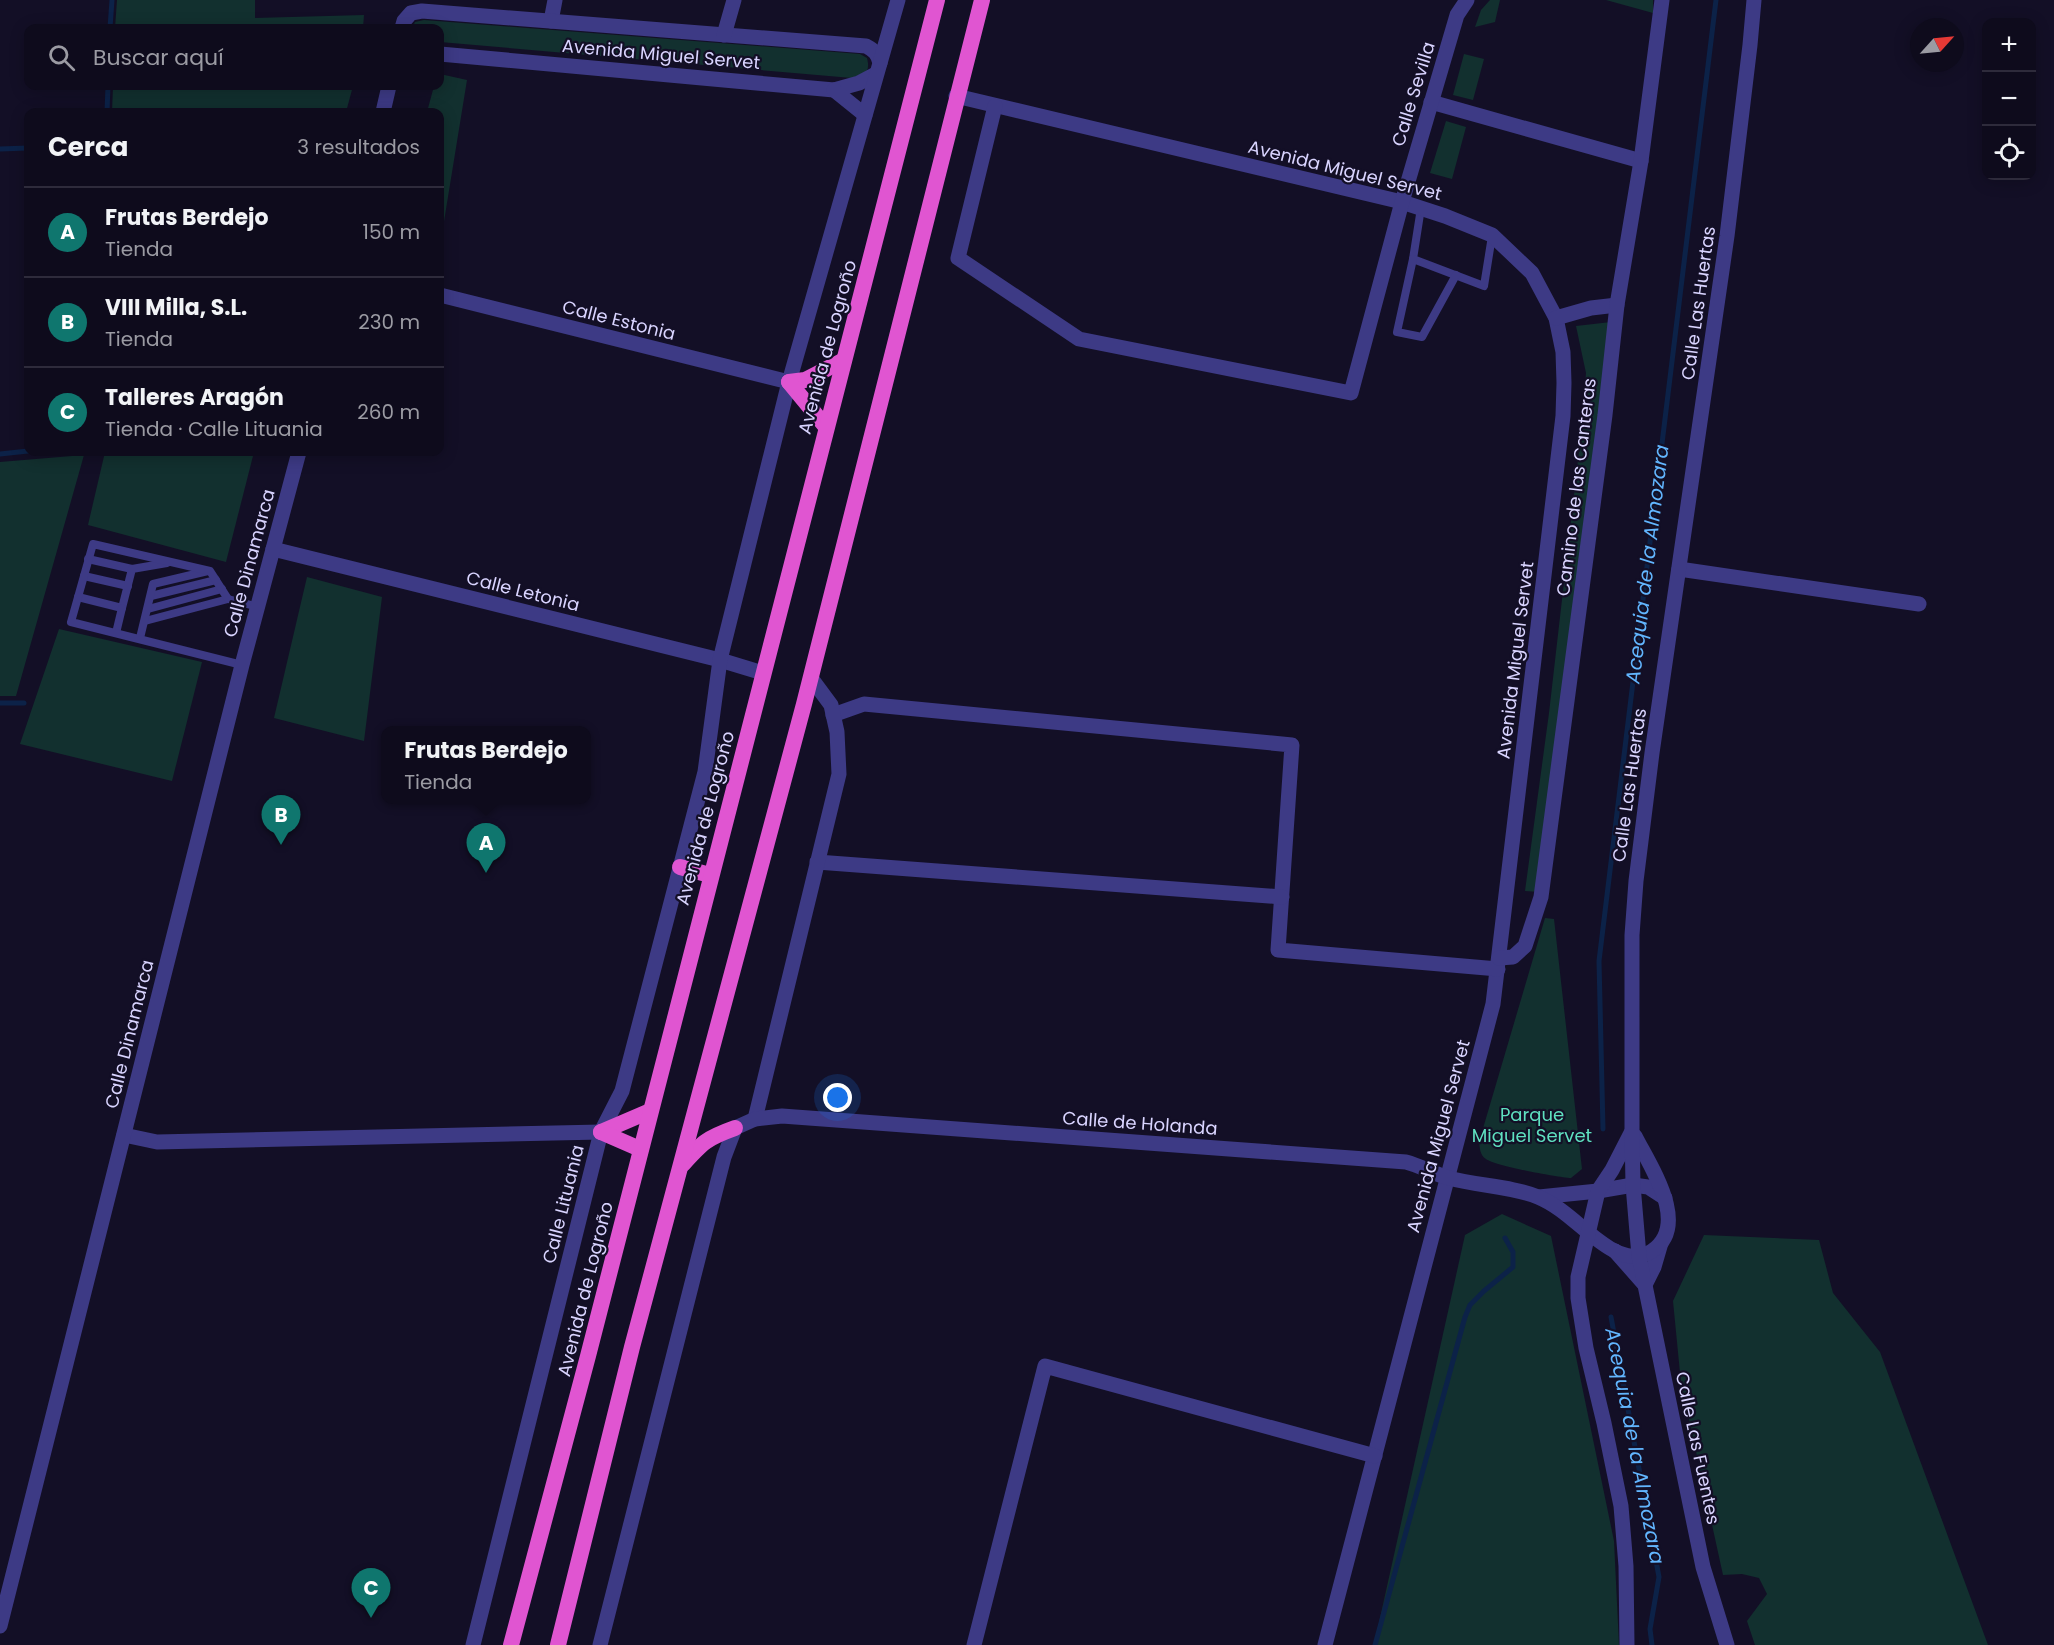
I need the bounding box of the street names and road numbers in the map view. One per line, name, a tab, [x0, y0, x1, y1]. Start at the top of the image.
street label: Avenida Miguel Servet	[561, 33, 761, 75]
street label: Calle Sevilla	[1385, 39, 1441, 149]
street label: Avenida Miguel Servet	[1246, 134, 1444, 206]
street label: Calle Las Huertas	[1675, 225, 1721, 381]
street label: Avenida de Logroño	[792, 257, 862, 437]
street label: Calle Estonia	[560, 294, 678, 346]
street label: Camino de las Canteras	[1550, 377, 1602, 597]
street label: Calle Dinamarca	[217, 486, 281, 640]
street label: Avenida Miguel Servet	[1490, 560, 1540, 760]
street label: Calle Letonia	[464, 565, 582, 617]
street label: Calle Las Huertas	[1606, 707, 1652, 863]
street label: Avenida de Logroño	[670, 728, 740, 908]
street label: Calle Dinamarca	[98, 957, 160, 1111]
street label: Avenida Miguel Servet	[1400, 1037, 1476, 1235]
street label: Calle de Holanda	[1062, 1105, 1218, 1141]
street label: Calle Lituania	[536, 1142, 590, 1266]
street label: Avenida de Logroño	[551, 1199, 619, 1379]
street label: Calle Las Fuentes	[1670, 1369, 1726, 1527]

